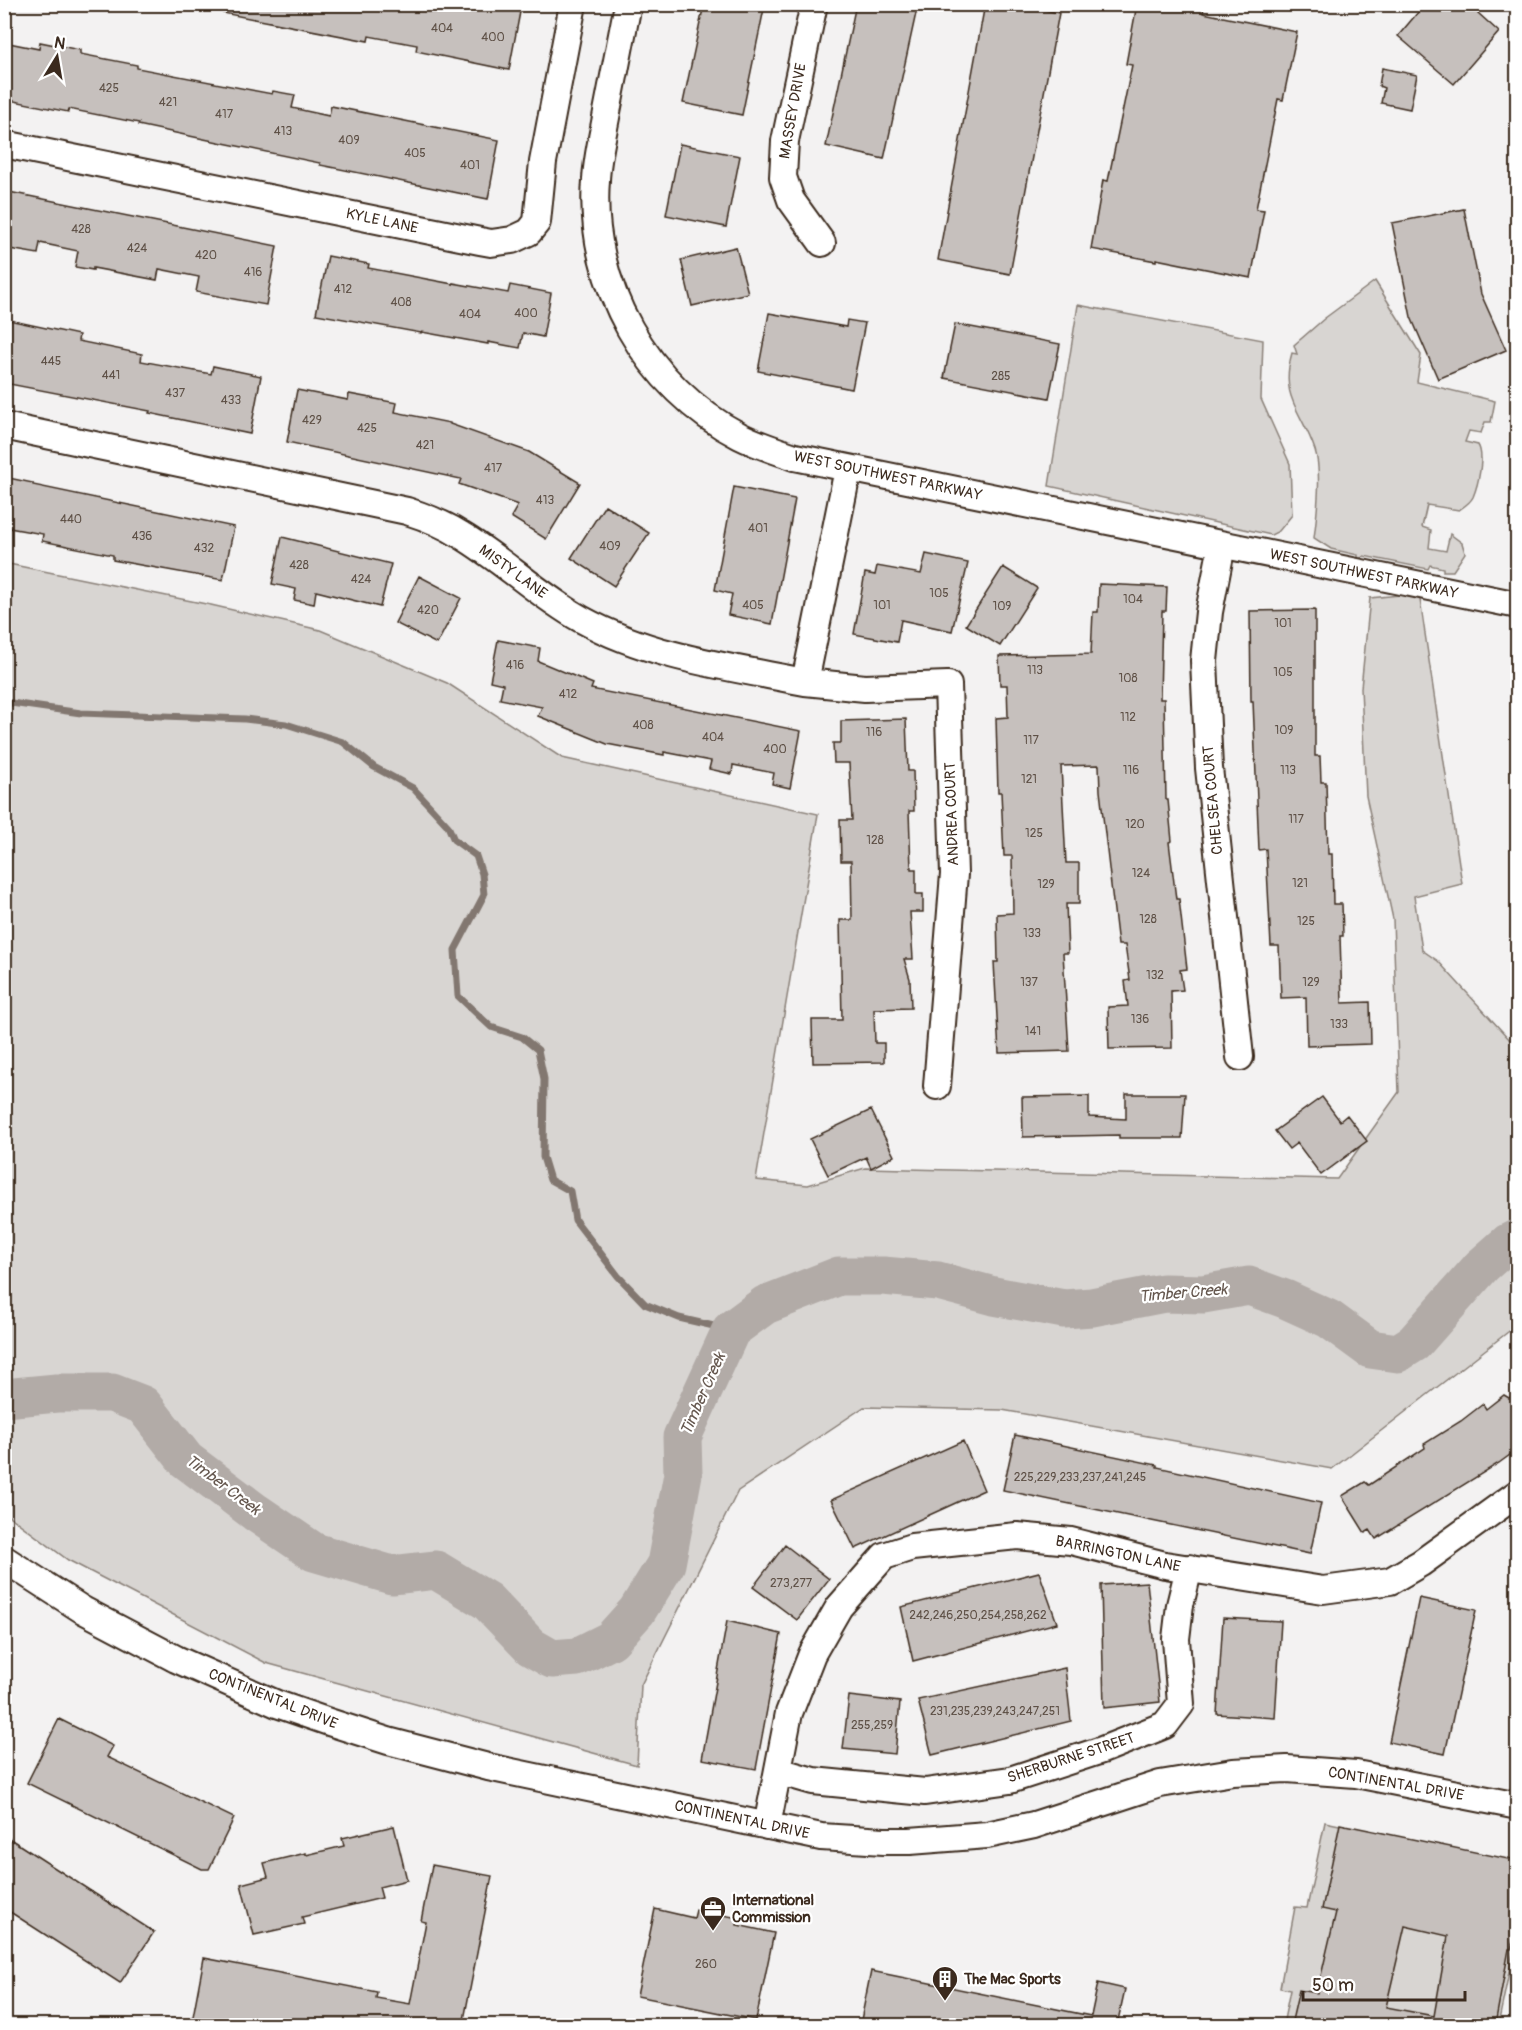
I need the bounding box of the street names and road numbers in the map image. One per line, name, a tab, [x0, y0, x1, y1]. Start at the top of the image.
street label: MASSEY DRIVE	[775, 61, 811, 160]
street label: KYLE LANE	[344, 204, 420, 238]
street label: WEST SOUTHWEST PARKWAY	[792, 447, 984, 505]
street label: MISTY LANE	[475, 541, 551, 603]
street label: WEST SOUTHWEST PARKWAY	[1268, 545, 1460, 603]
street label: CHELSEA COURT	[1199, 745, 1227, 855]
street label: ANDREA COURT	[941, 762, 963, 866]
street label: BARRINGTON LANE	[1054, 1531, 1182, 1577]
street label: CONTINENTAL DRIVE	[206, 1664, 341, 1734]
street label: SHERBURNE STREET	[1005, 1728, 1137, 1788]
street label: CONTINENTAL DRIVE	[1327, 1763, 1466, 1805]
street label: CONTINENTAL DRIVE	[673, 1796, 812, 1844]

